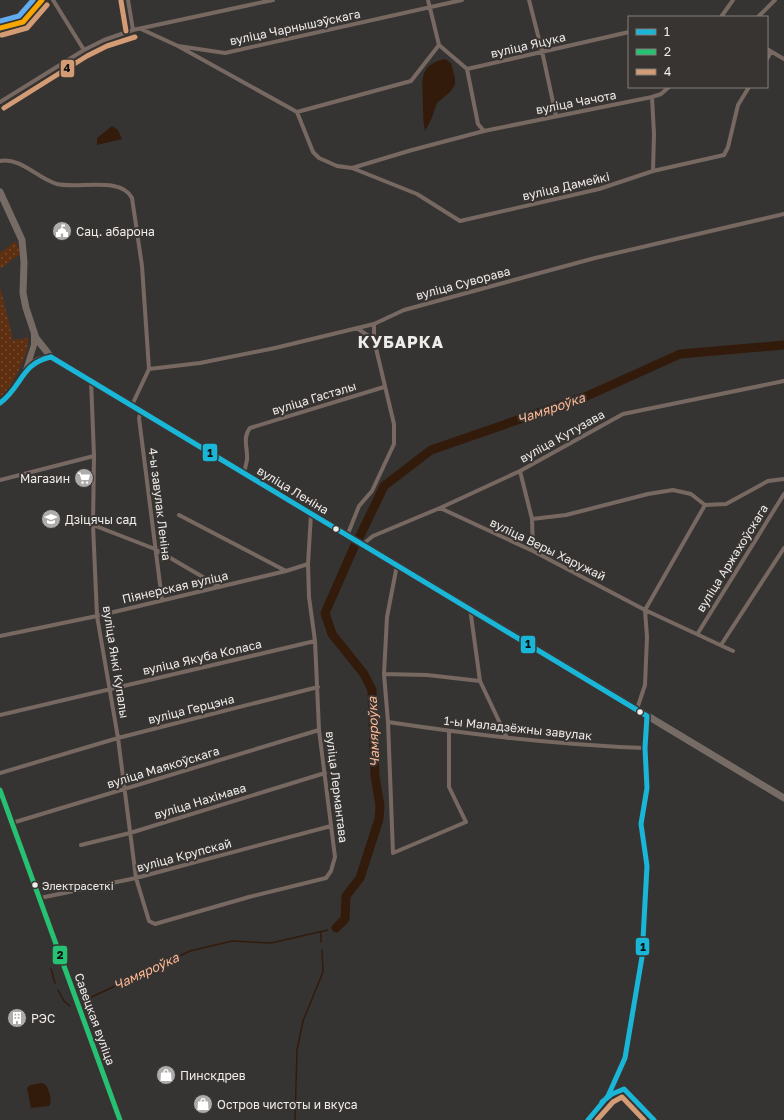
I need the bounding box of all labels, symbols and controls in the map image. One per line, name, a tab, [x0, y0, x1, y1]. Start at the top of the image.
street label: вуліца Чарнышэўскага	[228, 6, 362, 48]
legend	[628, 16, 768, 88]
text: 1	[664, 24, 670, 39]
street label: вуліца Яцука	[489, 29, 567, 61]
text: 2	[664, 44, 671, 59]
line badge: 4	[60, 59, 75, 78]
text: 4	[64, 61, 71, 74]
text: 4	[664, 64, 671, 79]
street label: вуліца Чачота	[535, 87, 617, 117]
street label: вуліца Дамейкі	[521, 169, 611, 203]
public building icon: Сац. абарона	[51, 220, 73, 242]
place label: Сац. абарона	[76, 224, 155, 239]
street label: вуліца Суворава	[414, 263, 512, 303]
district label: КУБАРКА	[358, 332, 444, 352]
street label: вуліца Гастэлы	[270, 378, 358, 418]
water label: Чамяроўка	[515, 389, 587, 427]
street label: вуліца Кутузава	[517, 406, 607, 466]
line badge: 1	[202, 443, 218, 462]
text: 1	[207, 446, 213, 459]
street label: 4-ы завулак Леніна	[146, 447, 174, 561]
street label: вуліца Леніна	[255, 463, 331, 517]
supermarket icon: Магазин	[73, 467, 95, 489]
place label: Магазин	[20, 471, 70, 486]
street label: вуліца Аржахоўскага	[693, 501, 771, 615]
school or university icon: Дзіцячы сад	[40, 508, 62, 530]
place label: Дзіцячы сад	[65, 512, 137, 527]
street label: вуліца Веры Харужай	[488, 514, 608, 584]
unlabelled marker	[331, 524, 341, 534]
street label: Піянерская вуліца	[121, 568, 229, 606]
street label: вуліца Янкі Купалы	[100, 605, 132, 719]
line badge: 1	[520, 635, 536, 654]
street label: вуліца Якуба Коласа	[141, 636, 263, 678]
text: 1	[525, 637, 531, 650]
street label: вуліца Герцэна	[146, 691, 236, 727]
water label: Чамяроўка	[364, 696, 382, 767]
unlabelled marker	[635, 707, 645, 717]
street label: 1-ы Маладзёжны завулак	[443, 713, 593, 743]
street label: вуліца Лермантава	[323, 730, 351, 844]
street label: вуліца Маякоўскага	[105, 743, 221, 791]
street label: вуліца Нахімава	[152, 780, 248, 822]
street label: вуліца Крупскай	[135, 835, 233, 875]
place label: Электрасеткі	[42, 879, 114, 892]
marker: Электрасеткі	[30, 880, 40, 890]
line badge: 1	[635, 937, 650, 956]
text: 1	[640, 940, 646, 953]
line badge: 2	[52, 945, 68, 965]
text: 2	[57, 948, 64, 961]
water label: Чамяроўка	[111, 949, 182, 993]
street label: Савецкая вуліца	[71, 971, 119, 1067]
building icon: РЭС	[6, 1007, 28, 1029]
place label: РЭС	[31, 1011, 55, 1026]
shop icon: Пинскдрев	[155, 1064, 177, 1086]
place label: Пинскдрев	[180, 1068, 246, 1083]
shop icon: Остров чистоты и вкуса	[192, 1093, 214, 1115]
place label: Остров чистоты и вкуса	[217, 1097, 358, 1112]

